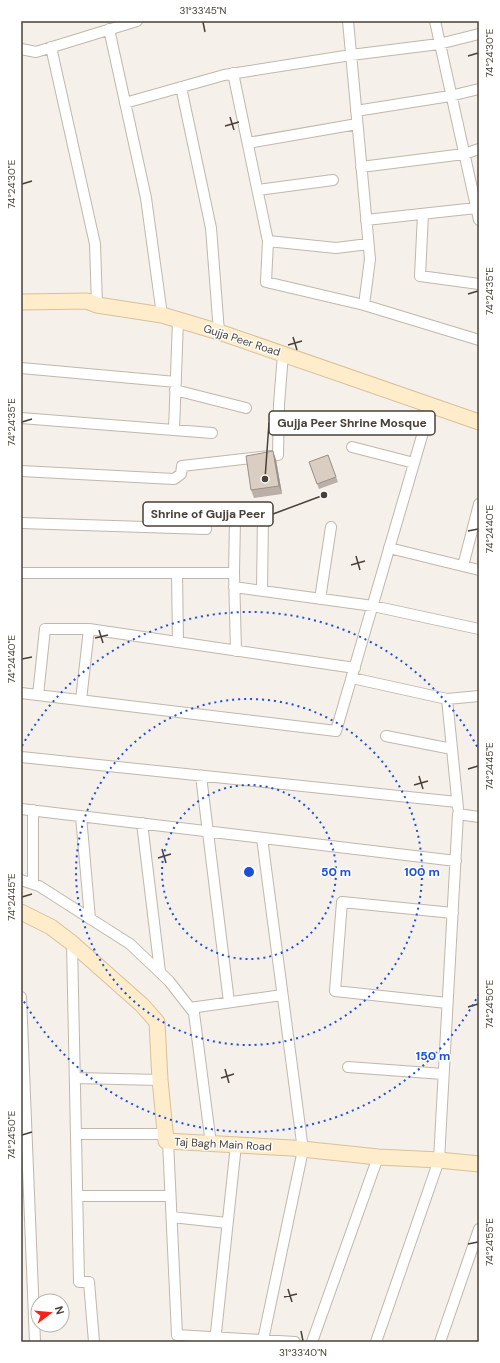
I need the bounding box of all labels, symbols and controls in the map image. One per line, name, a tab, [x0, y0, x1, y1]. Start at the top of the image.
text: 31°33'45"N	[180, 4, 227, 17]
text: 74°24'30"E	[483, 28, 496, 77]
text: 74°24'30"E	[5, 159, 18, 208]
text: 74°24'35"E	[483, 267, 496, 315]
street label: Gujja Peer Road	[202, 321, 282, 359]
text: 74°24'35"E	[5, 398, 18, 446]
callout: Gujja Peer Shrine Mosque	[269, 411, 435, 435]
text: Gujja Peer Shrine Mosque	[277, 415, 427, 431]
callout: Shrine of Gujja Peer	[143, 502, 273, 526]
text: 74°24'40"E	[483, 504, 496, 553]
text: Shrine of Gujja Peer	[151, 506, 265, 522]
text: 74°24'40"E	[5, 634, 18, 683]
text: 74°24'45"E	[483, 742, 496, 790]
text: 50 m	[321, 864, 351, 880]
text: 100 m	[404, 864, 440, 880]
centre of rings	[242, 865, 256, 879]
text: 74°24'45"E	[5, 873, 18, 921]
text: 74°24'50"E	[483, 979, 496, 1028]
text: 150 m	[416, 1048, 450, 1064]
text: 74°24'50"E	[5, 1110, 18, 1159]
street label: Taj Bagh Main Road	[174, 1134, 272, 1154]
text: 74°24'55"E	[483, 1218, 496, 1266]
north arrow	[30, 1293, 70, 1333]
text: N	[52, 1304, 67, 1316]
text: 31°33'40"N	[279, 1346, 327, 1359]

